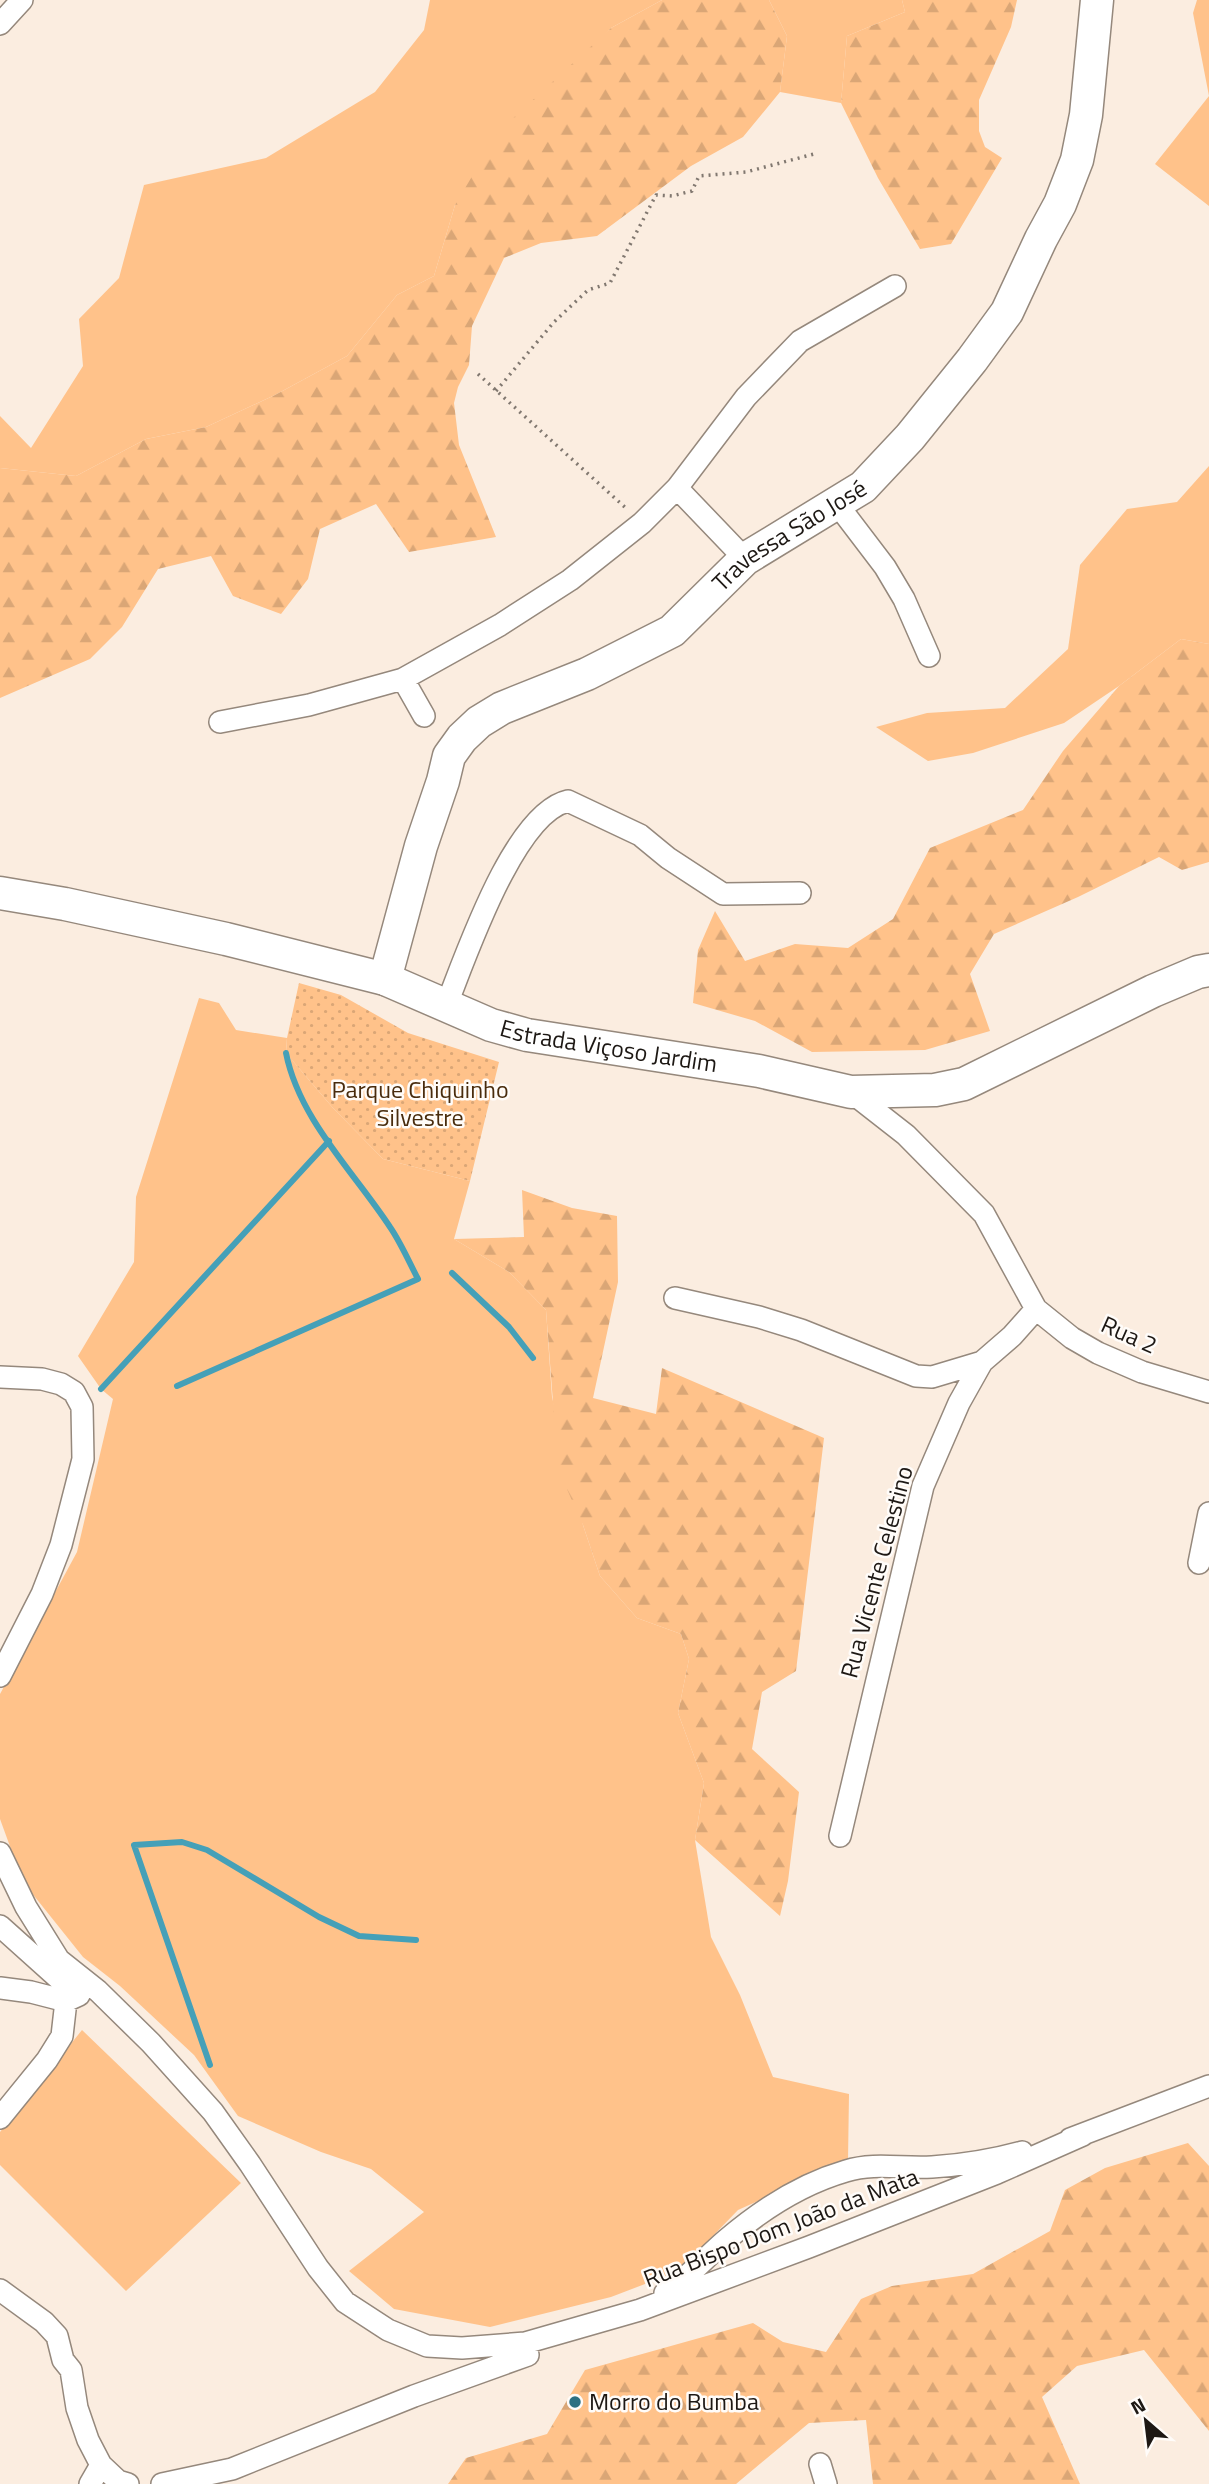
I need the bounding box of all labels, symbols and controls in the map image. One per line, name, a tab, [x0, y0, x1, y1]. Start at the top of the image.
street label: Travessa São José	[703, 470, 873, 599]
street label: Estrada Viçoso Jardim	[496, 1009, 720, 1081]
park label: Parque Chiquinho Silvestre	[331, 1071, 509, 1135]
street label: Rua 2	[1095, 1306, 1163, 1362]
street label: Rua Vicente Celestino	[830, 1462, 922, 1682]
street label: Rua Bispo Dom João da Mata	[638, 2158, 923, 2296]
place label: Morro do Bumba	[589, 2383, 759, 2419]
north arrow	[1111, 2386, 1181, 2456]
text: N	[1125, 2390, 1150, 2421]
marker: Morro do Bumba	[567, 2394, 583, 2410]

